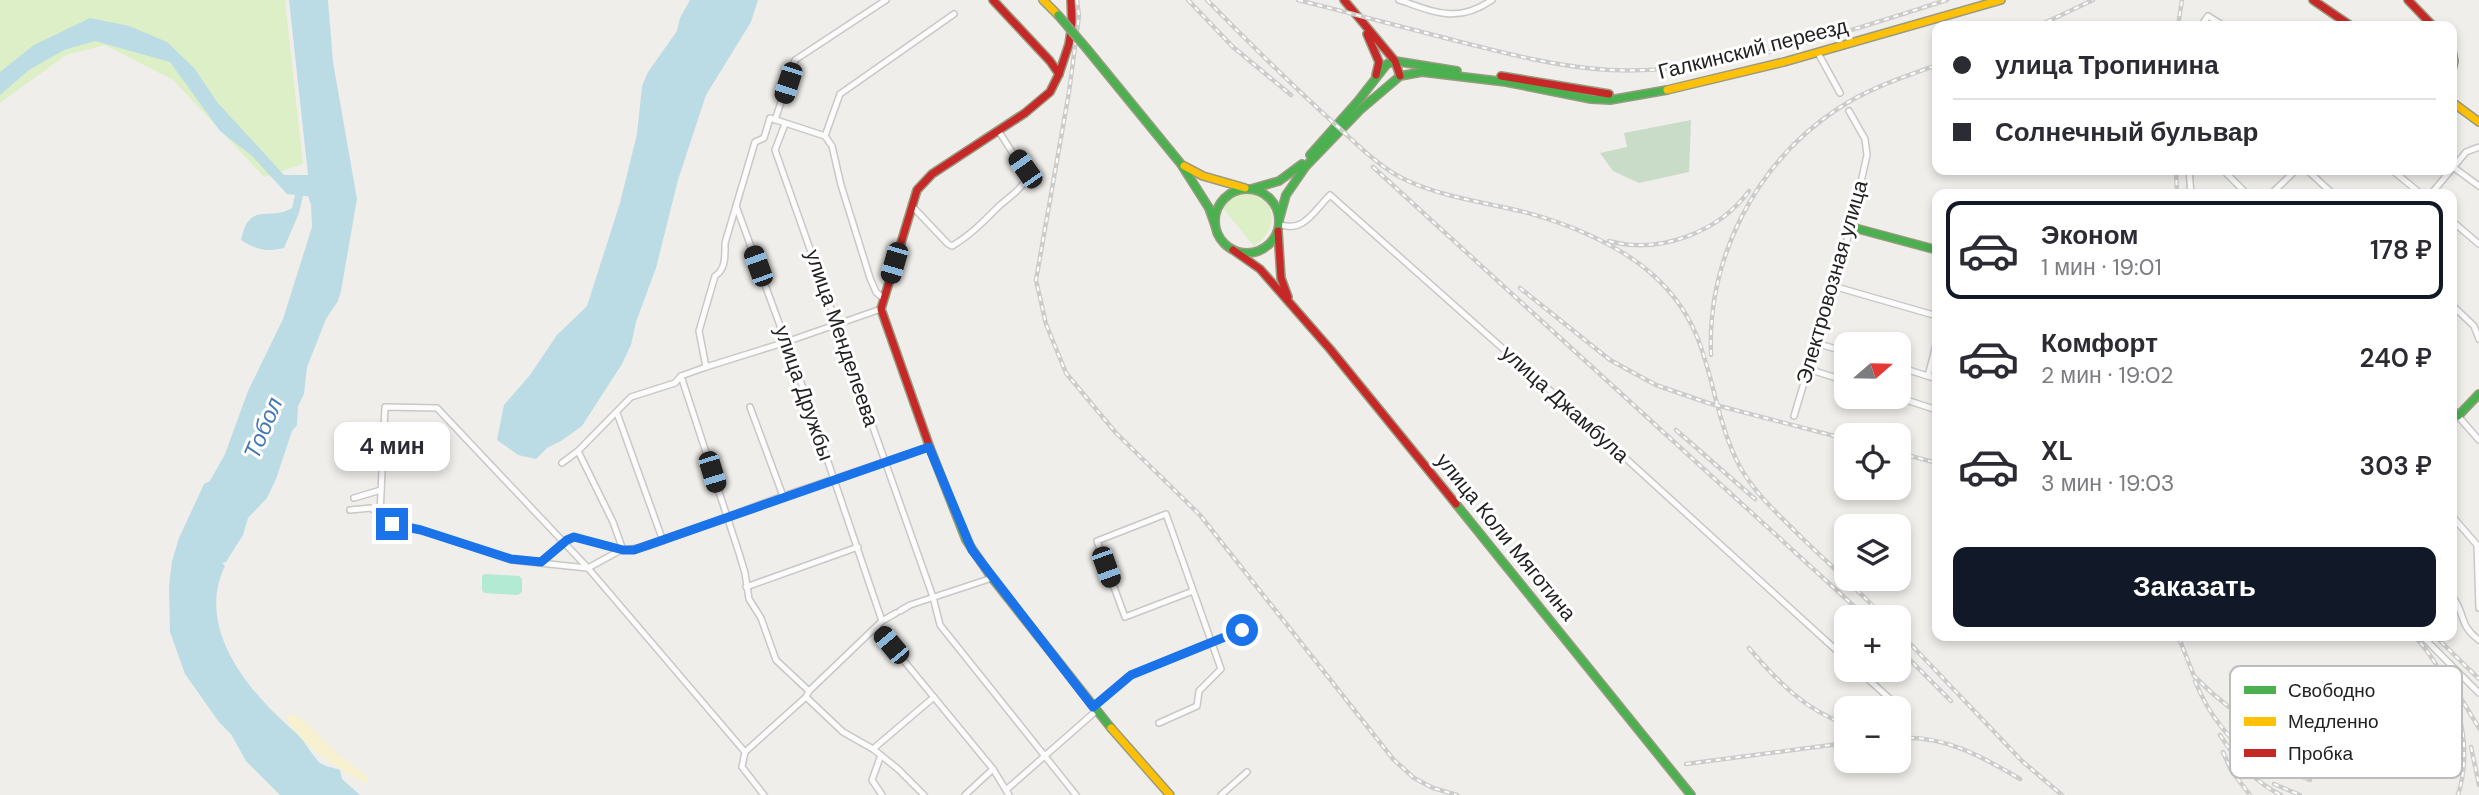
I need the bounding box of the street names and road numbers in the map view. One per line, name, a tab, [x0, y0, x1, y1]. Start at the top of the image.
street label: Галкинский переезд	[1655, 12, 1851, 86]
street label: Электровозная улица	[1790, 177, 1875, 387]
street label: улица Менделеева	[799, 246, 886, 431]
street label: улица Дружбы	[768, 322, 840, 464]
street label: улица Джамбула	[1495, 339, 1635, 469]
street label: улица Коли Мяготина	[1430, 447, 1583, 627]

